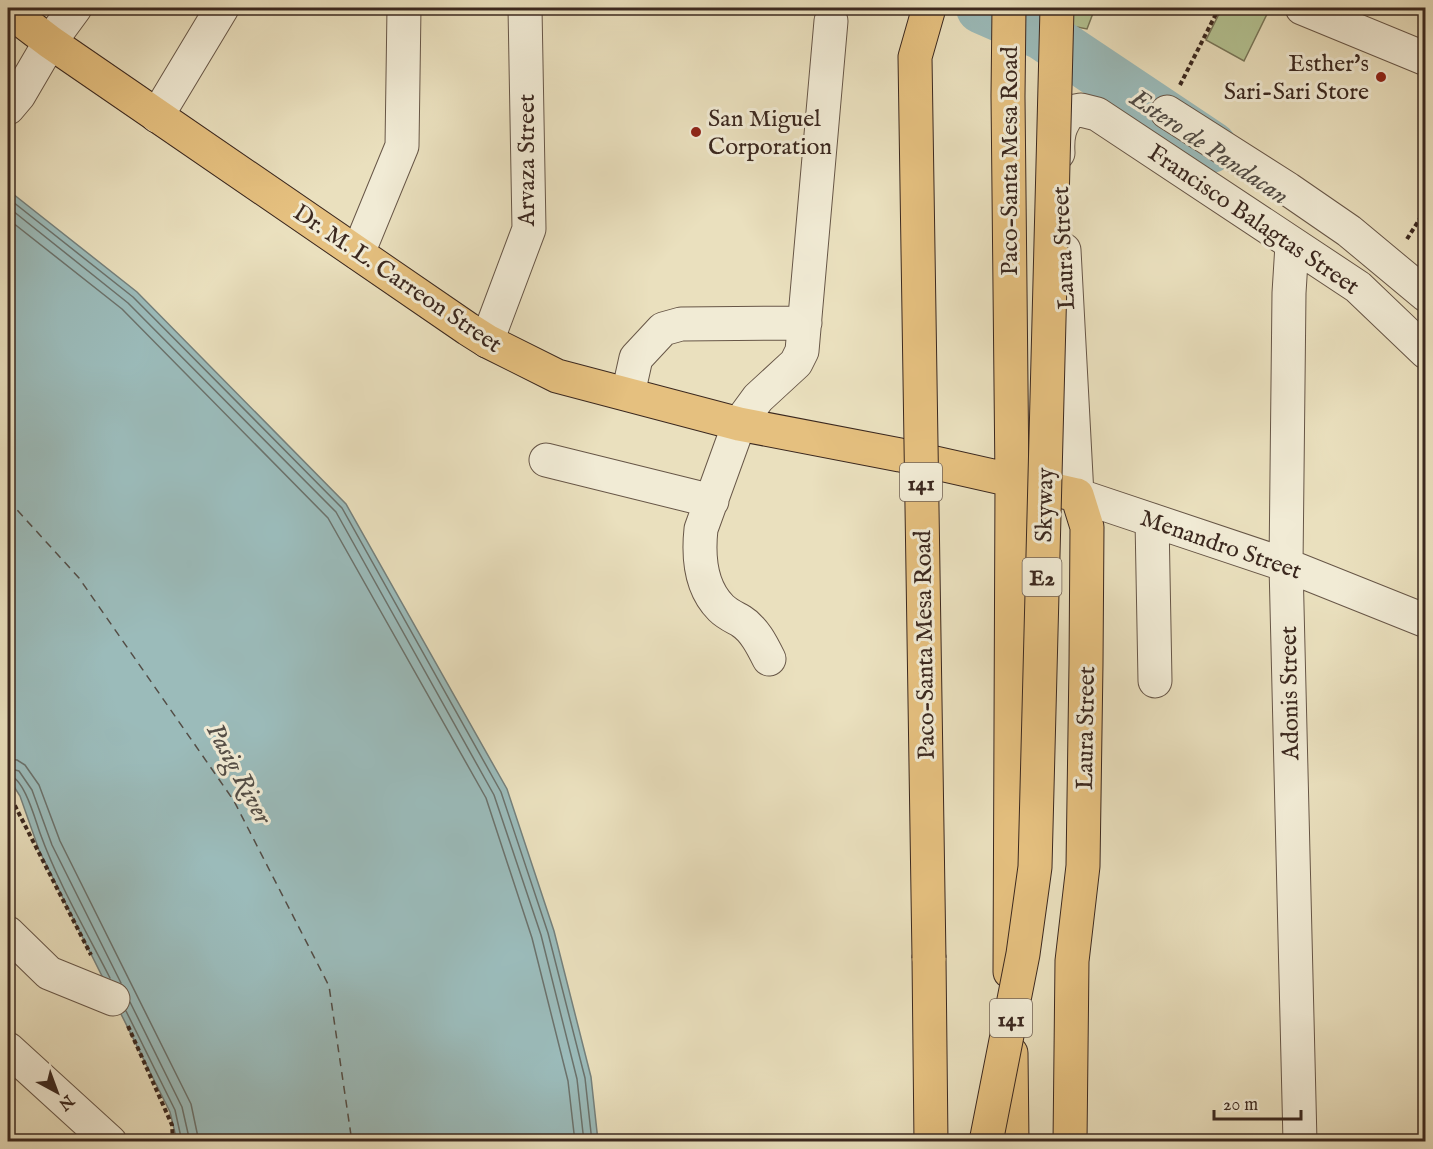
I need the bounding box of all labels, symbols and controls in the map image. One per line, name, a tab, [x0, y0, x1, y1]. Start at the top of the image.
street label: Paco-Santa Mesa Road	[995, 46, 1026, 276]
place label: Esther's Sari-Sari Store	[1224, 49, 1369, 108]
marker: Esther's Sari-Sari Store	[1374, 70, 1388, 84]
water label: Estero de Pandacan	[1122, 81, 1295, 213]
street label: Arvaza Street	[512, 94, 543, 227]
place label: San Miguel Corporation	[708, 104, 832, 163]
marker: San Miguel Corporation	[689, 125, 703, 139]
street label: Francisco Balagtas Street	[1141, 138, 1365, 303]
street label: Laura Street	[1046, 185, 1083, 311]
street label: Dr. M. L. Carreon Street	[287, 198, 508, 361]
road number: 141	[900, 463, 942, 501]
street label: Skyway	[1029, 467, 1062, 543]
street label: Menandro Street	[1136, 503, 1305, 588]
street label: Paco-Santa Mesa Road	[908, 530, 943, 760]
road number: E2	[1022, 558, 1062, 596]
street label: Adonis Street	[1274, 626, 1307, 761]
street label: Laura Street	[1070, 666, 1103, 790]
water label: Pasig River	[197, 717, 280, 832]
road number: 141	[990, 999, 1032, 1037]
north arrow	[27, 1062, 87, 1122]
scale bar	[1214, 1083, 1301, 1121]
text: N	[54, 1089, 78, 1114]
text: 20 m	[1223, 1094, 1258, 1117]

